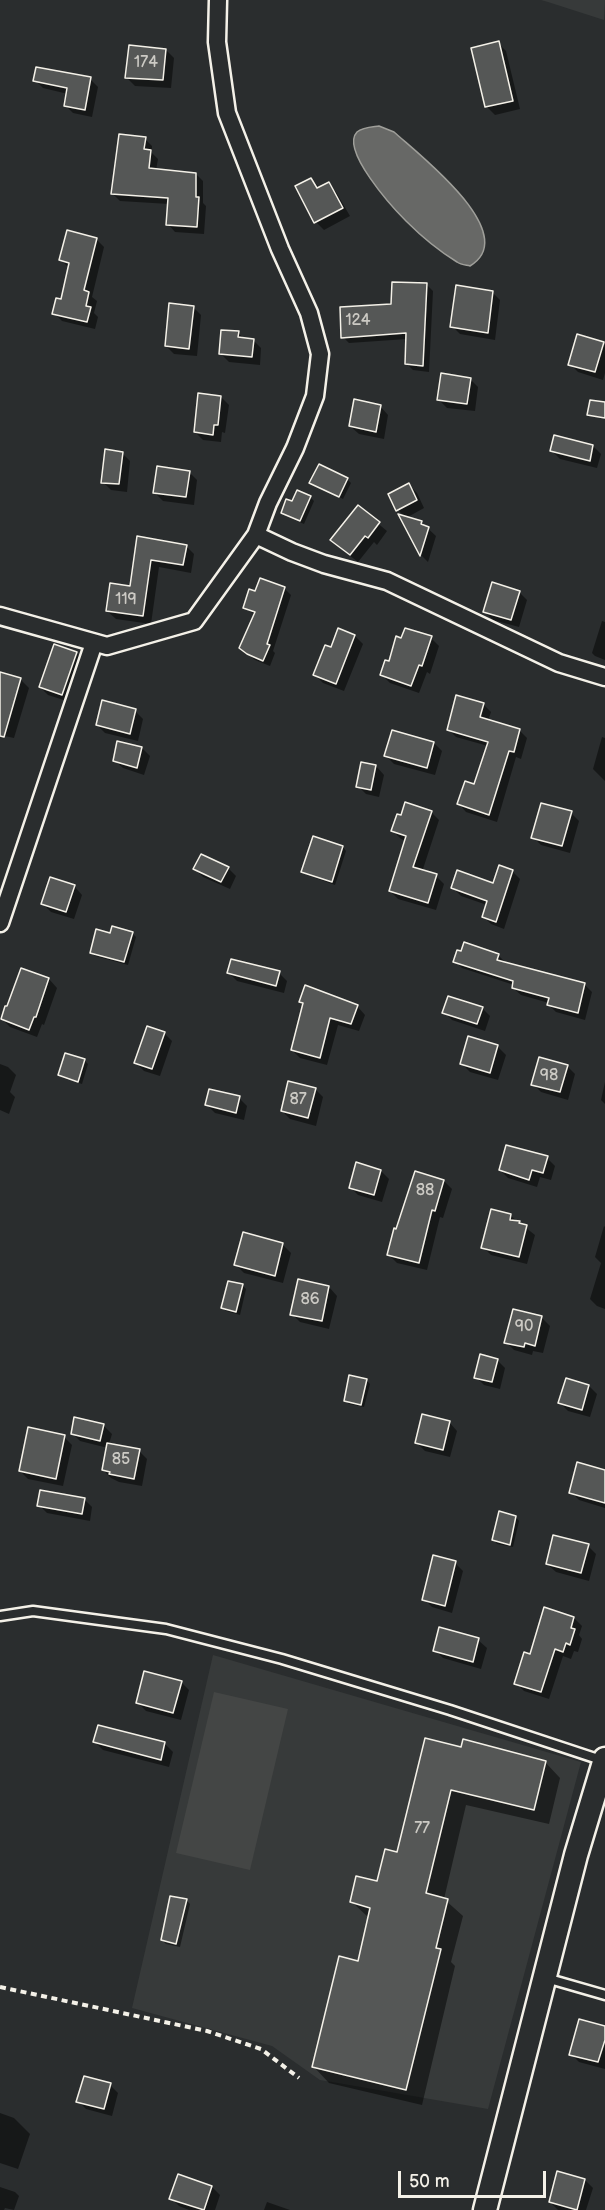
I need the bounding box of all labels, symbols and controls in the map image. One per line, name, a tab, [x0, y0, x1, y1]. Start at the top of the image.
house number: 174	[134, 53, 158, 73]
house number: 124	[345, 311, 371, 331]
house number: 119	[115, 590, 137, 610]
house number: 98	[540, 1066, 558, 1086]
house number: 87	[289, 1090, 307, 1110]
house number: 88	[416, 1181, 434, 1201]
house number: 86	[300, 1290, 320, 1310]
house number: 90	[515, 1317, 533, 1337]
house number: 85	[112, 1450, 130, 1470]
house number: 77	[414, 1819, 430, 1839]
scale bar	[401, 2159, 550, 2197]
text: 50 m	[409, 2171, 450, 2192]

